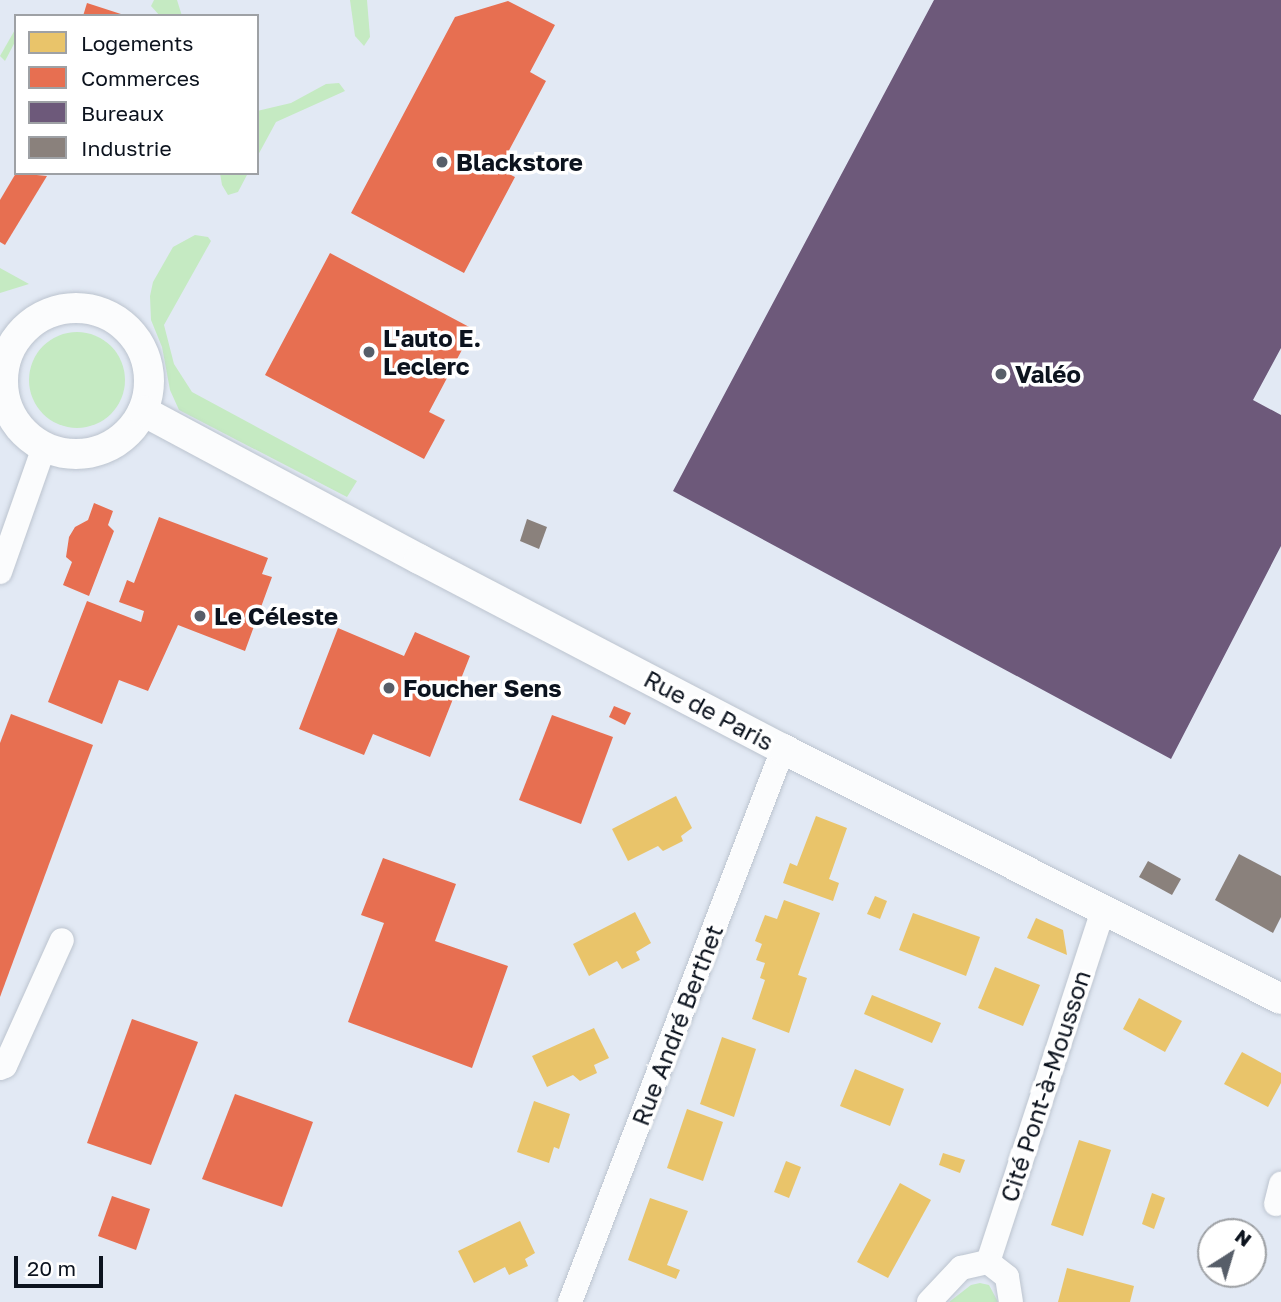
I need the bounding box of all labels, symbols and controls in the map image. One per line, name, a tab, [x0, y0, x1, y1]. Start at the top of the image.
legend	[14, 14, 259, 175]
text: Logements	[81, 30, 193, 56]
text: Commerces	[81, 65, 200, 91]
text: Bureaux	[81, 100, 164, 126]
text: Industrie	[81, 135, 172, 161]
place label: Blackstore	[456, 148, 583, 176]
marker: Blackstore	[434, 154, 450, 170]
place label: L'auto E. Leclerc	[383, 324, 481, 380]
marker: L'auto E. Leclerc	[361, 344, 377, 360]
place label: Valéo	[1015, 360, 1081, 388]
marker: Valéo	[993, 366, 1009, 382]
place label: Le Céleste	[214, 602, 338, 630]
marker: Le Céleste	[192, 608, 208, 624]
street label: Rue de Paris	[639, 664, 779, 756]
place label: Foucher Sens	[403, 674, 562, 702]
marker: Foucher Sens	[381, 680, 397, 696]
street label: Rue André Berthet	[625, 921, 729, 1129]
street label: Cité Pont-à-Mousson	[994, 967, 1096, 1205]
north arrow	[1197, 1218, 1267, 1288]
text: N	[1231, 1224, 1256, 1251]
scale bar	[18, 1242, 107, 1286]
text: 20 m	[27, 1255, 76, 1281]

